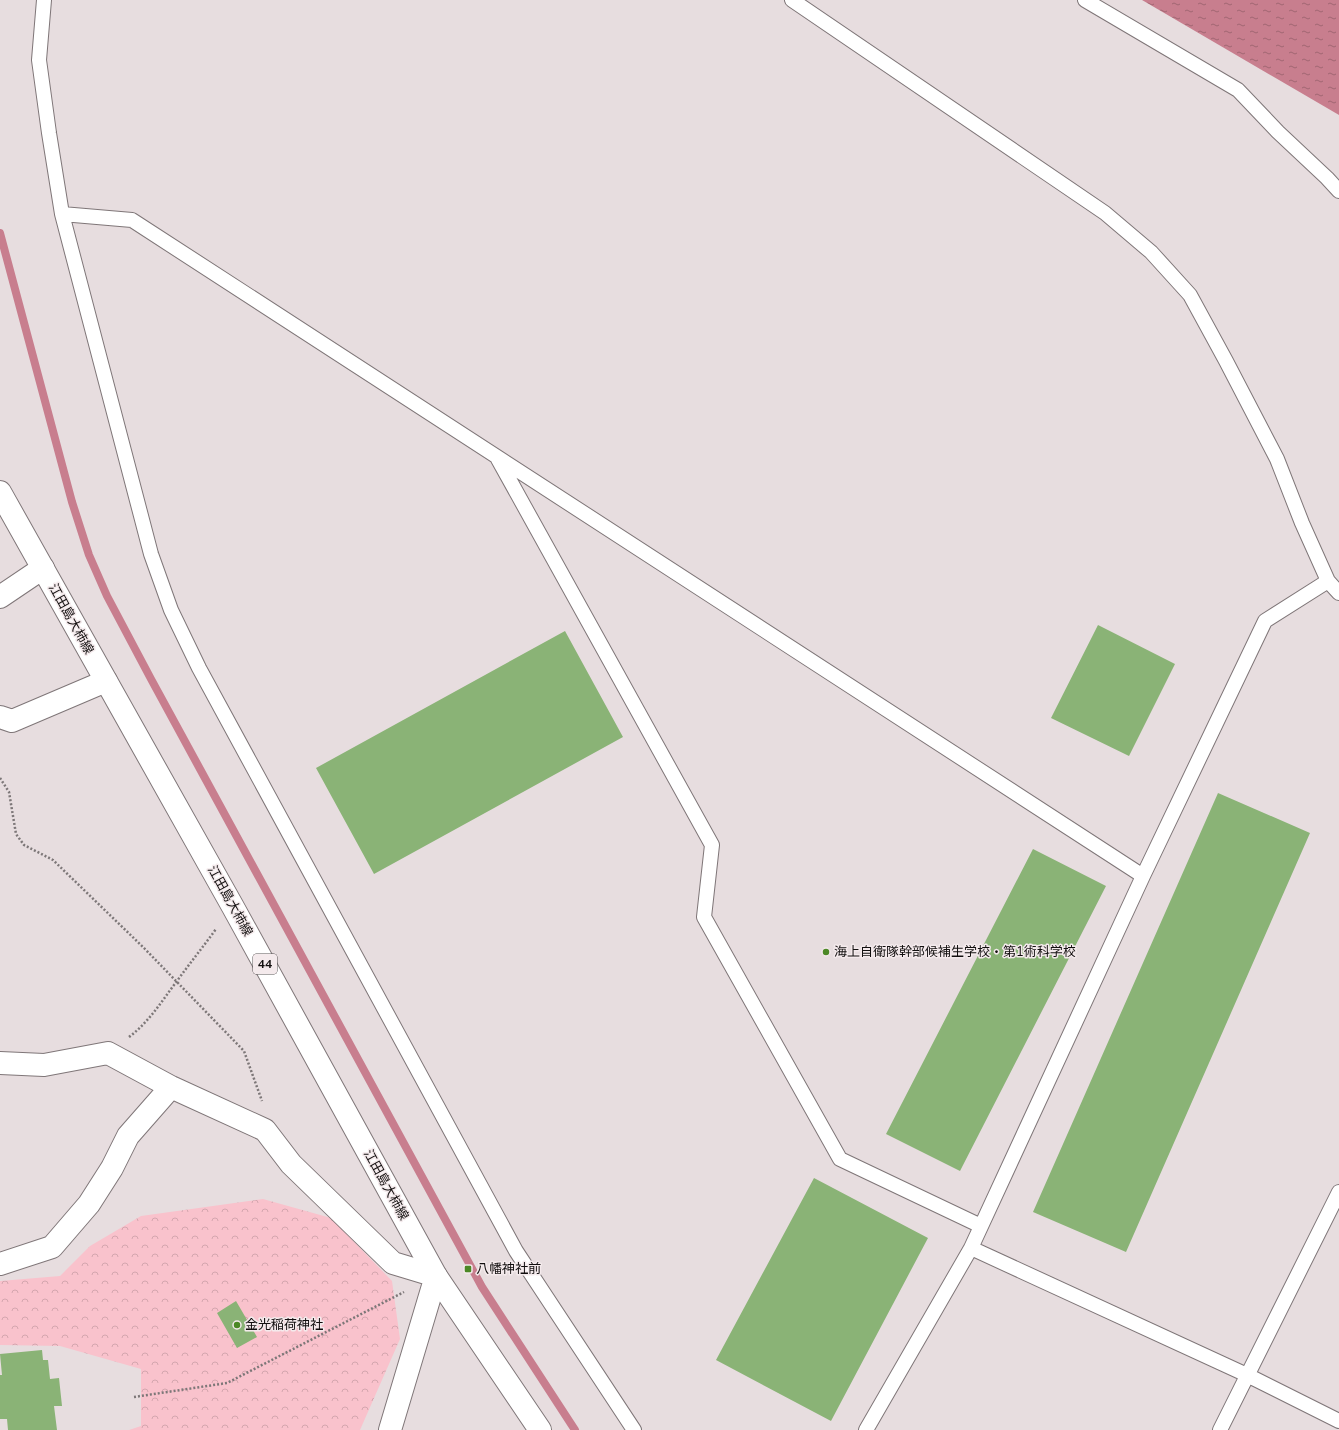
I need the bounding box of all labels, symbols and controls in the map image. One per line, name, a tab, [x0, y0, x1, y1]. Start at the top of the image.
street label: 江田島大柿線	[44, 581, 98, 657]
street label: 江田島大柿線	[203, 863, 257, 939]
place label: 海上自衛隊幹部候補生学校・第1術科学校	[834, 943, 1076, 961]
marker: 海上自衛隊幹部候補生学校・第1術科学校	[821, 947, 831, 957]
road number: 44	[253, 954, 277, 974]
street label: 江田島大柿線	[359, 1147, 413, 1223]
place label: 八幡神社前	[476, 1260, 541, 1278]
marker: 八幡神社前	[463, 1264, 473, 1274]
place label: 金光稲荷神社	[245, 1316, 323, 1334]
marker: 金光稲荷神社	[232, 1320, 242, 1330]

